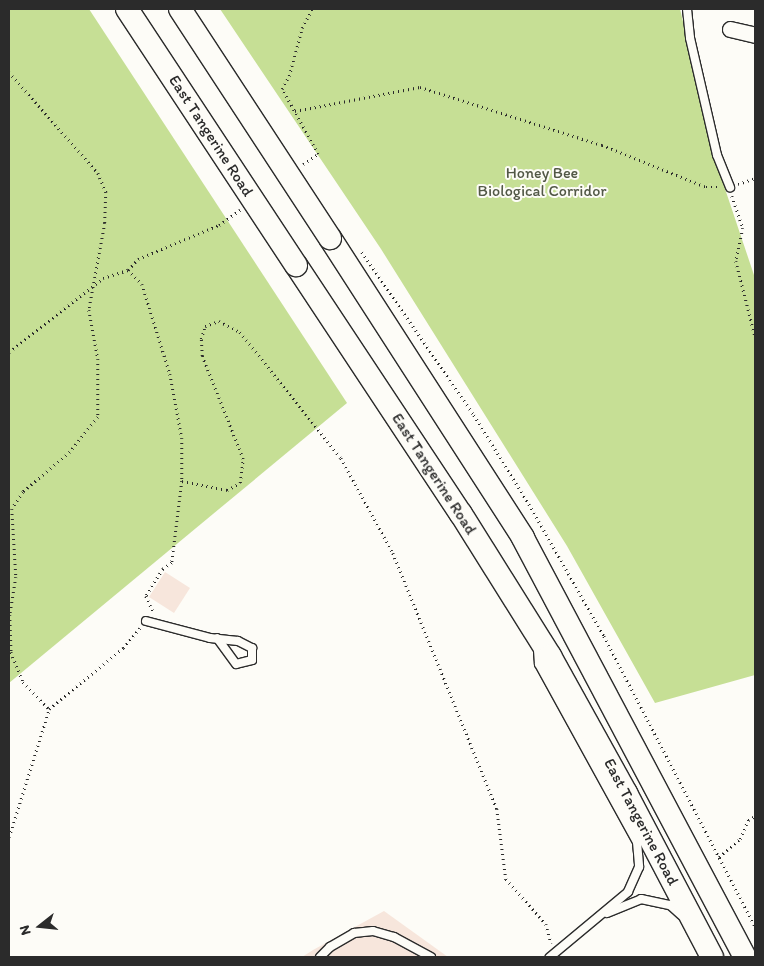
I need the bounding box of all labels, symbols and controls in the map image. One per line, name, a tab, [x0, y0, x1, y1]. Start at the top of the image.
street label: East Tangerine Road	[165, 72, 257, 200]
park label: Honey Bee Biological Corridor	[477, 163, 607, 201]
street label: East Tangerine Road	[388, 410, 480, 538]
street label: East Tangerine Road	[600, 756, 682, 888]
north arrow	[15, 901, 65, 951]
text: N	[16, 923, 35, 937]

